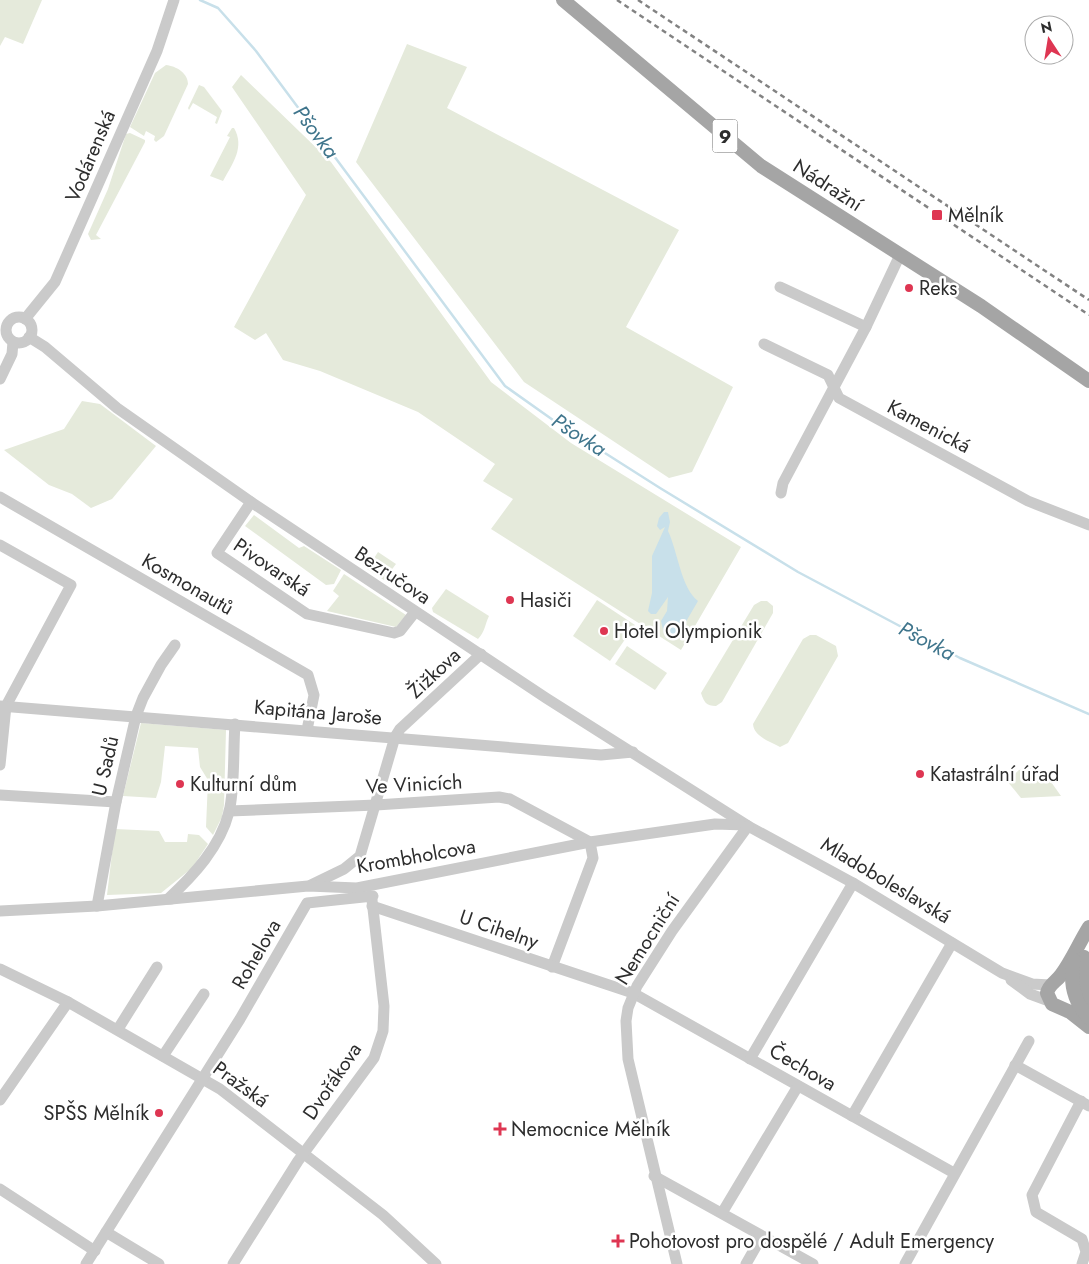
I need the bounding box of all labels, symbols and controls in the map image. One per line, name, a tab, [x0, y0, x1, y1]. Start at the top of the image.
north arrow	[1024, 15, 1074, 65]
text: N	[1039, 16, 1054, 38]
water label: Pšovka	[286, 99, 346, 165]
street label: Vodárenská	[58, 106, 123, 207]
road number: 9	[712, 120, 738, 152]
street label: Nádražní	[787, 152, 869, 219]
place label: Mělník	[948, 201, 1004, 230]
marker: Mělník	[930, 208, 944, 222]
place label: Reks	[919, 274, 957, 303]
marker: Reks	[903, 282, 915, 294]
street label: Kamenická	[882, 392, 976, 461]
water label: Pšovka	[546, 406, 613, 464]
street label: Pivovarská	[227, 531, 316, 604]
street label: Bezručova	[349, 539, 437, 612]
street label: Kosmonautů	[136, 546, 239, 623]
place label: Hasiči	[520, 586, 572, 615]
marker: Hasiči	[504, 594, 516, 606]
water label: Pšovka	[894, 614, 961, 668]
place label: Hotel Olympionik	[614, 617, 762, 646]
marker: Hotel Olympionik	[598, 625, 610, 637]
street label: Žižkova	[401, 641, 467, 705]
street label: Kapitána Jaroše	[253, 692, 383, 733]
street label: U Sadů	[84, 733, 126, 799]
place label: Katastrální úřad	[930, 760, 1059, 789]
street label: Ve Vinicích	[365, 767, 463, 802]
marker: Katastrální úřad	[914, 768, 926, 780]
place label: Kulturní dům	[190, 770, 297, 799]
marker: Kulturní dům	[174, 778, 186, 790]
street label: Mladoboleslavská	[815, 830, 956, 931]
street label: Krombholcova	[354, 832, 478, 881]
street label: Nemocniční	[608, 887, 687, 991]
street label: U Cihelny	[455, 902, 543, 957]
street label: Rohelova	[225, 914, 288, 995]
street label: Dvořákova	[296, 1037, 369, 1126]
street label: Čechova	[764, 1037, 842, 1098]
street label: Pražská	[207, 1054, 275, 1115]
place label: SPŠS Mělník	[44, 1099, 149, 1128]
marker: SPŠS Mělník	[153, 1107, 165, 1119]
place label: Nemocnice Mělník	[511, 1115, 670, 1144]
marker: Nemocnice Mělník	[493, 1122, 507, 1136]
place label: Pohotovost pro dospělé / Adult Emergency	[629, 1227, 994, 1256]
marker: Pohotovost pro dospělé / Adult Emergency	[611, 1234, 625, 1248]

